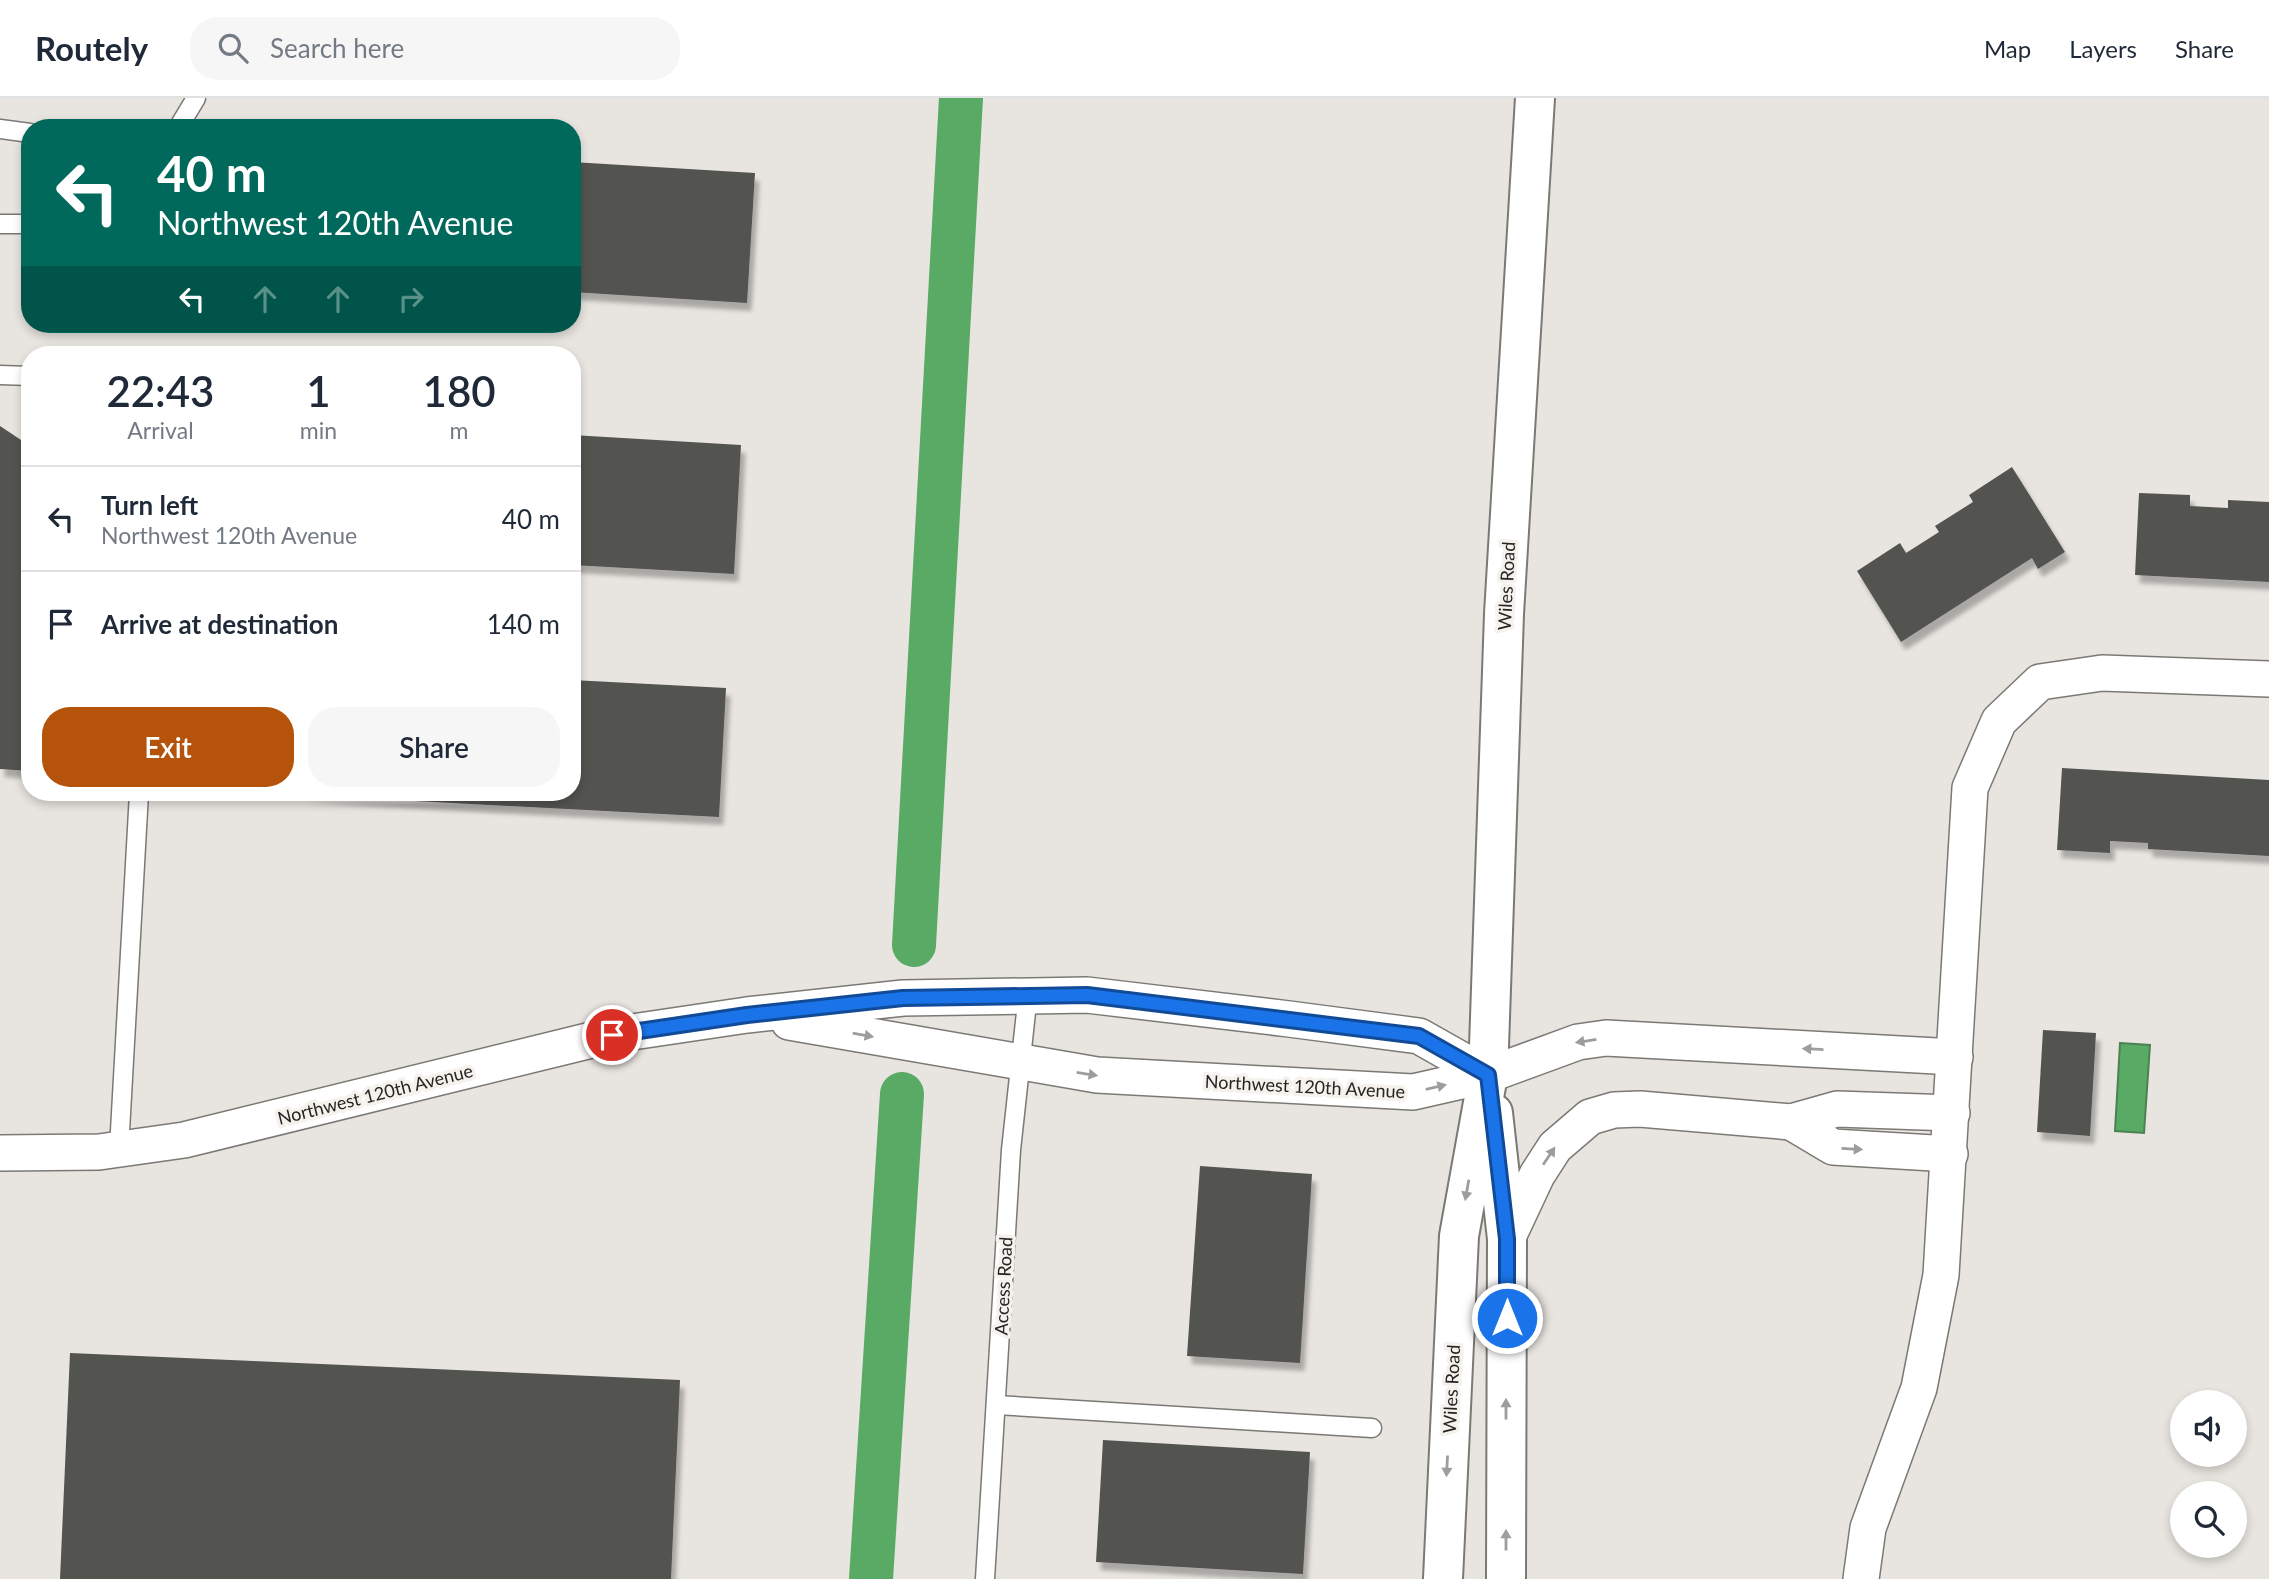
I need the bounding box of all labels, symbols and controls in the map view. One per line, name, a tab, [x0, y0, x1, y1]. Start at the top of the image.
search box	[190, 17, 680, 80]
text: Routely	[35, 28, 148, 68]
icon: search	[214, 29, 252, 67]
text: Search here	[270, 32, 404, 64]
text: Map	[1984, 34, 2031, 63]
text: Layers	[2069, 34, 2137, 63]
text: Share	[2175, 34, 2234, 63]
text: 40 m	[157, 144, 267, 202]
icon: left	[42, 147, 133, 238]
text: Northwest 120th Avenue	[157, 203, 513, 242]
icon: left	[173, 280, 211, 318]
icon: ahead	[246, 280, 284, 318]
icon: ahead	[319, 280, 357, 318]
icon: right	[392, 280, 430, 318]
text: 22:43	[106, 366, 214, 416]
text: 1	[306, 366, 331, 416]
text: 180	[423, 366, 496, 416]
text: Arrival	[127, 416, 194, 444]
text: min	[300, 416, 337, 444]
text: m	[450, 416, 469, 444]
text: Turn left	[101, 489, 198, 521]
icon: left	[42, 500, 80, 538]
text: 40 m	[502, 503, 560, 535]
text: Northwest 120th Avenue	[101, 521, 357, 549]
street label: Wiles Road	[1493, 541, 1519, 631]
icon: arrive	[42, 605, 80, 643]
text: Arrive at destination	[101, 608, 338, 640]
text: 140 m	[487, 608, 560, 640]
button: Exit	[42, 707, 294, 787]
button: Share	[308, 707, 560, 787]
pin	[582, 1005, 642, 1065]
icon: arrive	[593, 1016, 631, 1054]
one-way arrow	[852, 1030, 874, 1041]
one-way arrow	[1575, 1036, 1597, 1047]
one-way arrow	[1802, 1043, 1824, 1054]
street label: Northwest 120th Avenue	[275, 1059, 475, 1129]
one-way arrow	[1076, 1069, 1098, 1080]
street label: Northwest 120th Avenue	[1204, 1070, 1406, 1102]
one-way arrow	[1425, 1081, 1447, 1092]
one-way arrow	[1841, 1143, 1863, 1154]
one-way arrow	[1543, 1147, 1556, 1166]
one-way arrow	[1461, 1179, 1472, 1201]
street label: Access Road	[989, 1236, 1017, 1336]
position arrow	[1470, 1281, 1544, 1355]
street label: Wiles Road	[1438, 1344, 1464, 1434]
map controls	[2170, 1390, 2247, 1558]
button: sound	[2170, 1390, 2247, 1467]
one-way arrow	[1500, 1398, 1512, 1420]
one-way arrow	[1442, 1455, 1453, 1477]
button: search	[2170, 1481, 2247, 1558]
one-way arrow	[1500, 1529, 1512, 1551]

